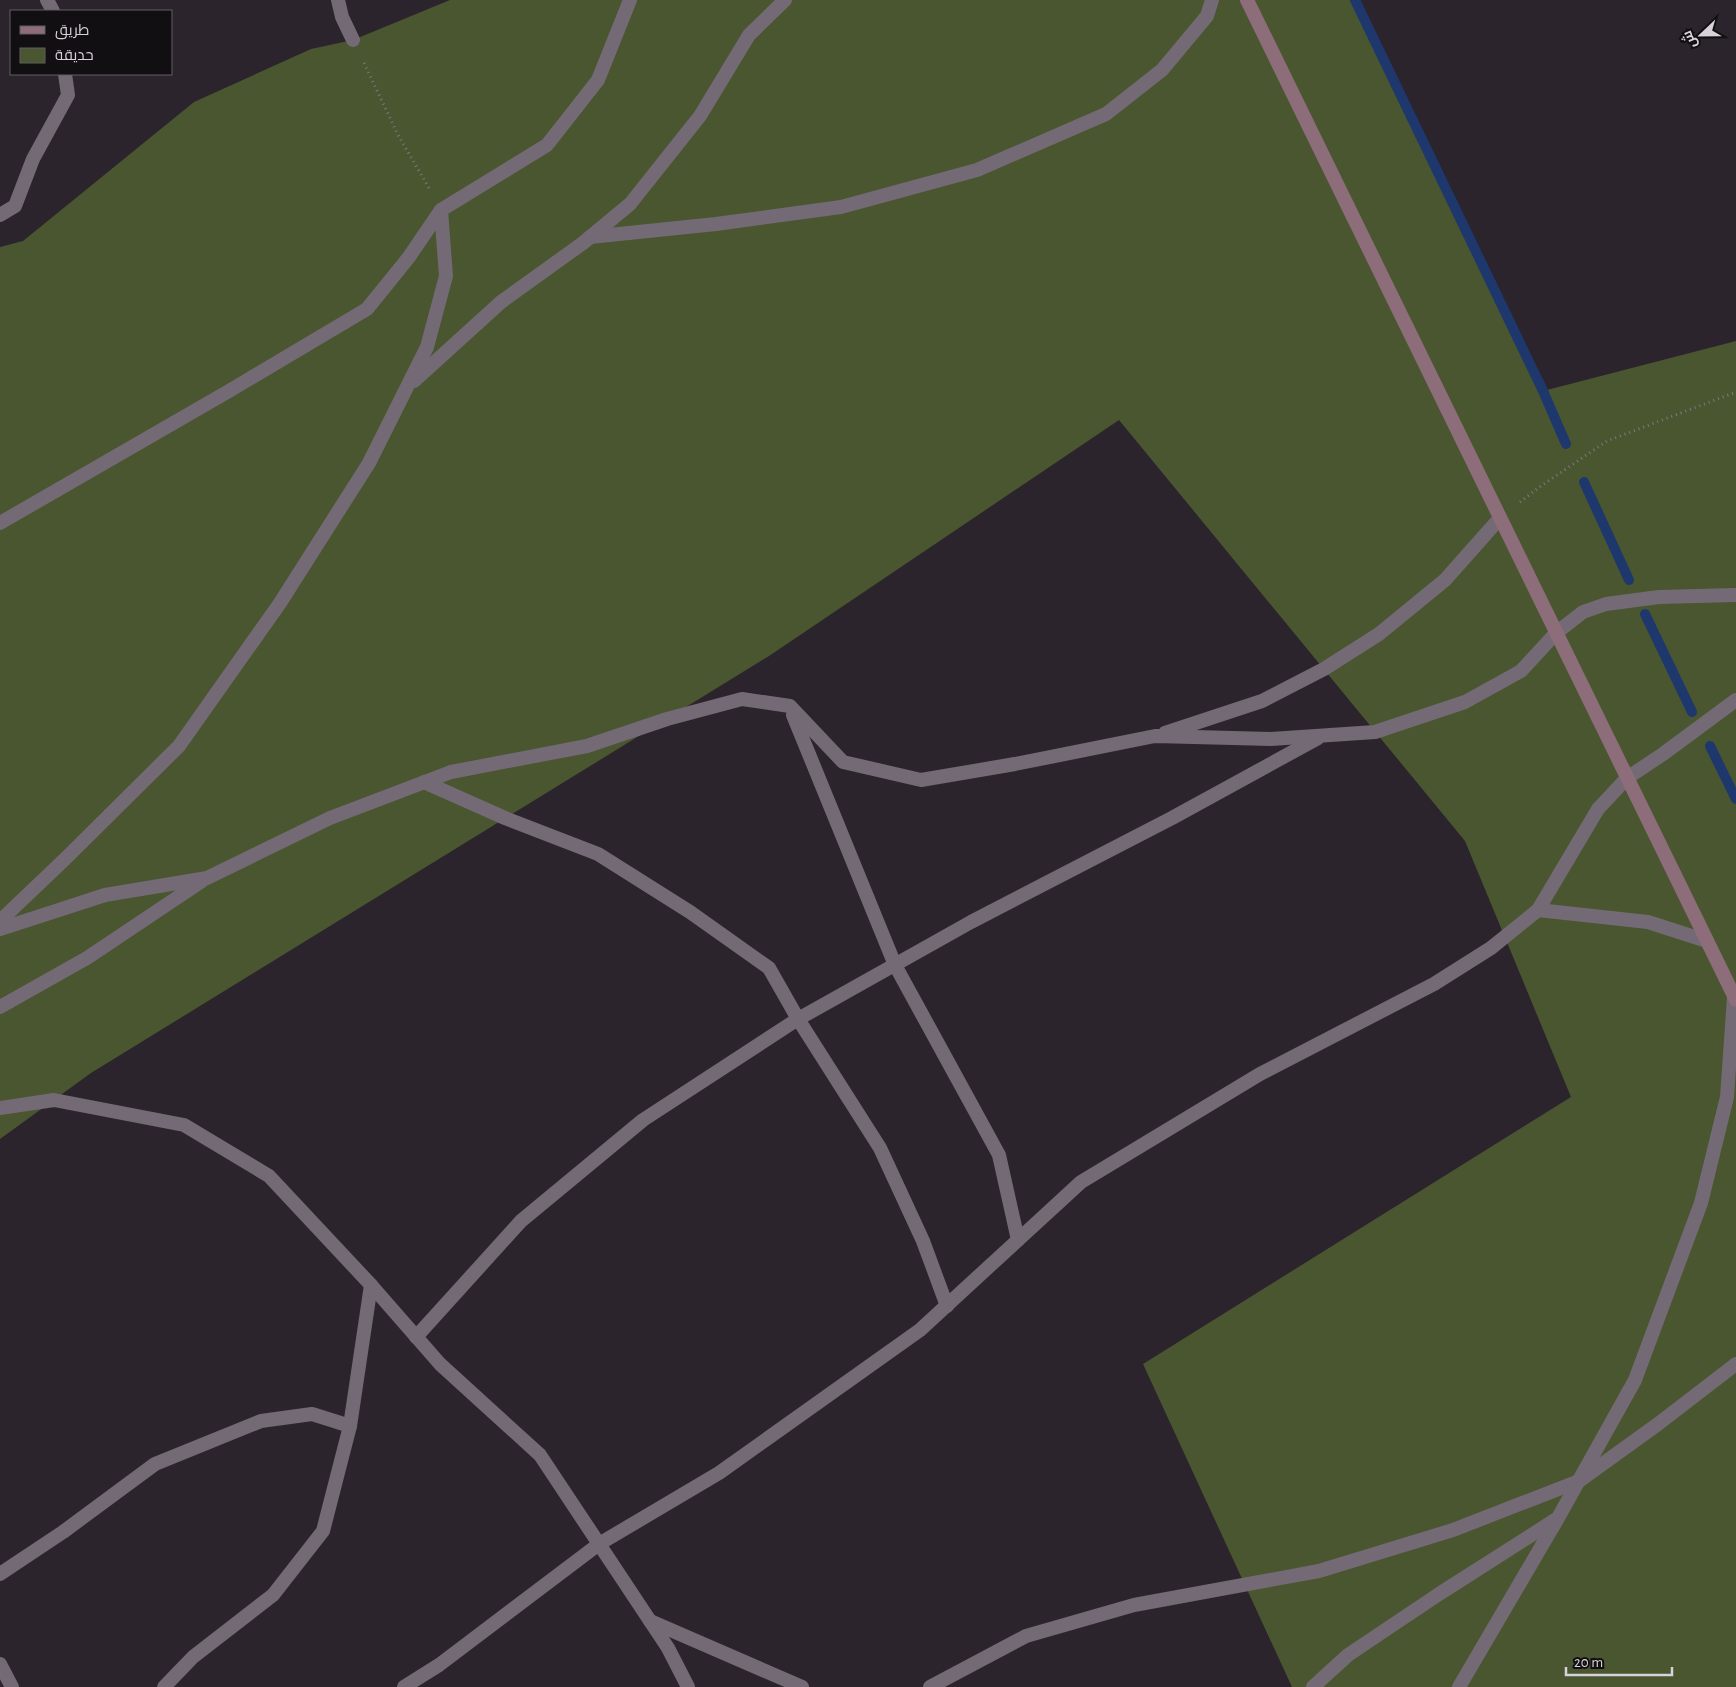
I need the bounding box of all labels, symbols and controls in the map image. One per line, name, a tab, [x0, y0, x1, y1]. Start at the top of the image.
legend	[10, 10, 172, 75]
north arrow	[1676, 10, 1726, 60]
text: طريق	[55, 23, 89, 40]
text: ش	[1678, 28, 1701, 51]
text: حديقة	[55, 48, 94, 63]
scale bar	[1566, 1644, 1672, 1676]
text: 20 m	[1574, 1655, 1603, 1670]

